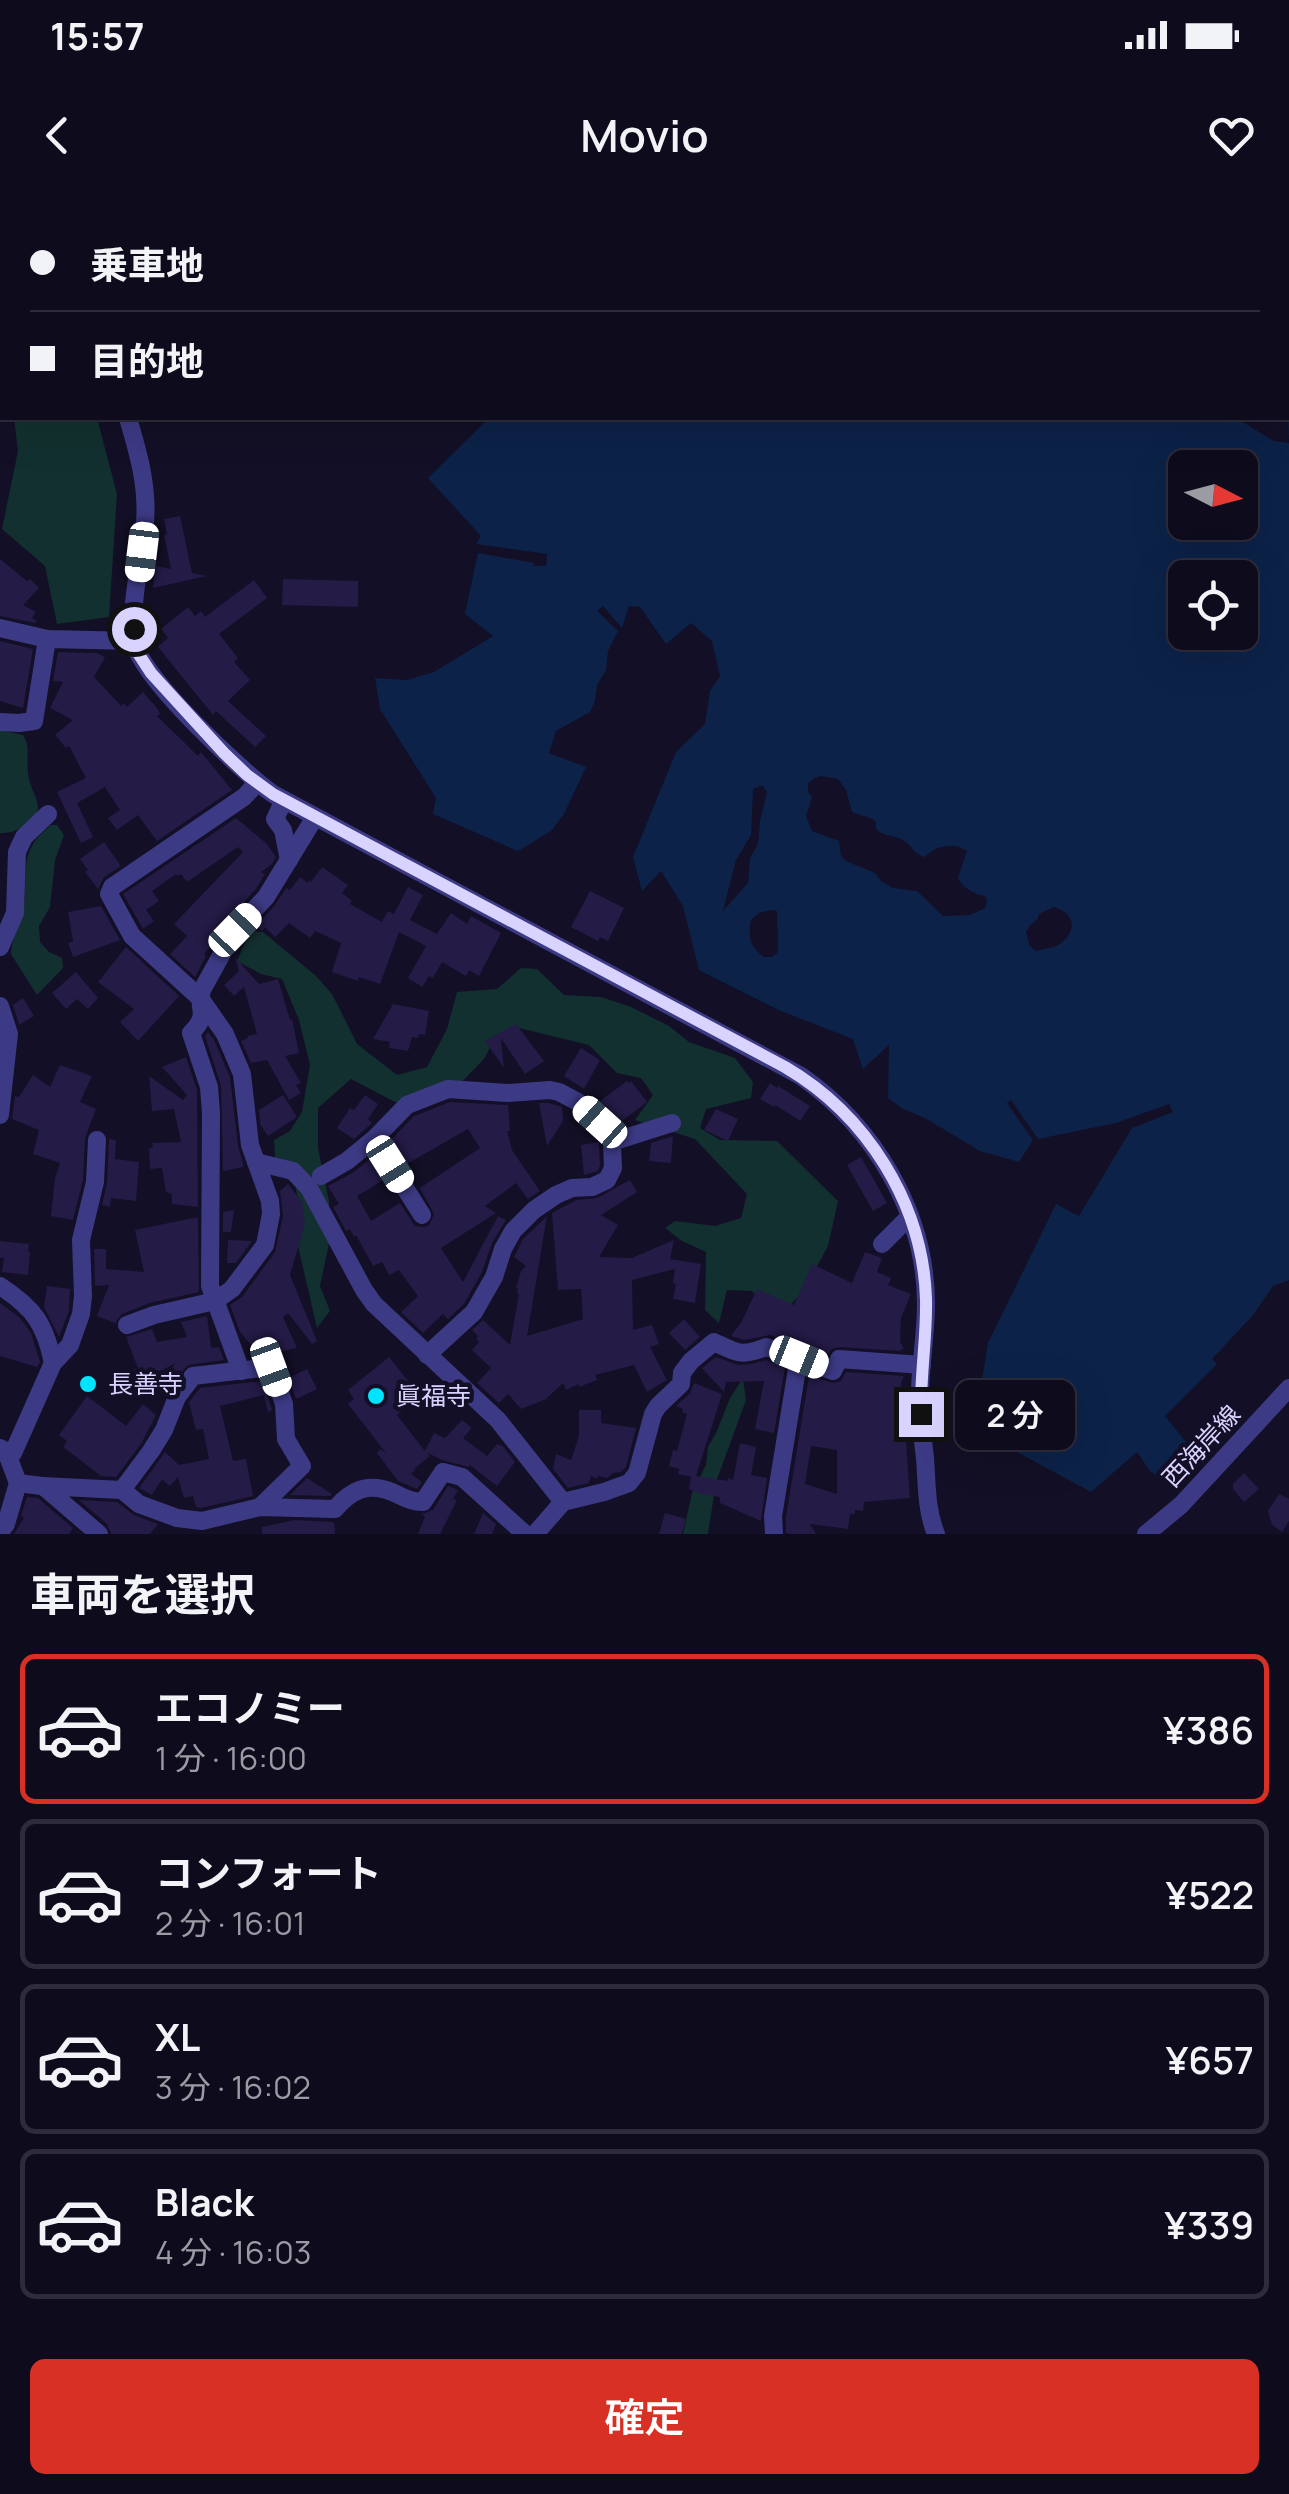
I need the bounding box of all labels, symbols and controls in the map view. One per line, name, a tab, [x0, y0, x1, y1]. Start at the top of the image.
text: 15:57	[50, 9, 144, 61]
text: Movio	[580, 104, 709, 166]
icon: back	[30, 108, 85, 163]
icon: heart	[1204, 108, 1259, 163]
text: 乗車地	[90, 238, 204, 290]
text: 目的地	[90, 334, 204, 386]
north arrow	[1168, 450, 1258, 540]
map controls	[1168, 450, 1258, 650]
car	[123, 520, 161, 584]
button: locate	[1168, 560, 1258, 650]
route start	[112, 607, 157, 652]
car	[203, 898, 267, 962]
car	[568, 1091, 632, 1153]
car	[361, 1131, 419, 1197]
car	[766, 1332, 832, 1382]
car	[247, 1334, 295, 1400]
place label: 長善寺	[108, 1366, 183, 1401]
marker: 長善寺	[77, 1373, 99, 1395]
place label: 眞福寺	[396, 1378, 471, 1413]
callout: 2 分	[956, 1379, 1076, 1449]
marker: 眞福寺	[365, 1385, 387, 1407]
route end	[899, 1392, 944, 1437]
text: 2 分	[986, 1393, 1044, 1437]
street label: 西海岸線	[1154, 1397, 1248, 1494]
text: 車両を選択	[30, 1563, 255, 1625]
text: エコノミー	[155, 1681, 345, 1733]
icon: car	[35, 1684, 125, 1774]
text: ¥386	[1163, 1703, 1254, 1755]
text: 1 分 · 16:00	[155, 1736, 307, 1780]
text: コンフォート	[155, 1846, 382, 1898]
icon: car	[35, 1849, 125, 1939]
text: ¥522	[1166, 1868, 1254, 1920]
text: 2 分 · 16:01	[155, 1901, 306, 1945]
text: XL	[155, 2010, 200, 2062]
icon: car	[35, 2014, 125, 2104]
text: ¥657	[1166, 2033, 1254, 2085]
text: 3 分 · 16:02	[155, 2065, 311, 2109]
text: Black	[155, 2175, 254, 2227]
icon: car	[35, 2179, 125, 2269]
text: ¥339	[1164, 2198, 1254, 2250]
text: 4 分 · 16:03	[155, 2230, 311, 2274]
button: 確定	[30, 2359, 1259, 2474]

